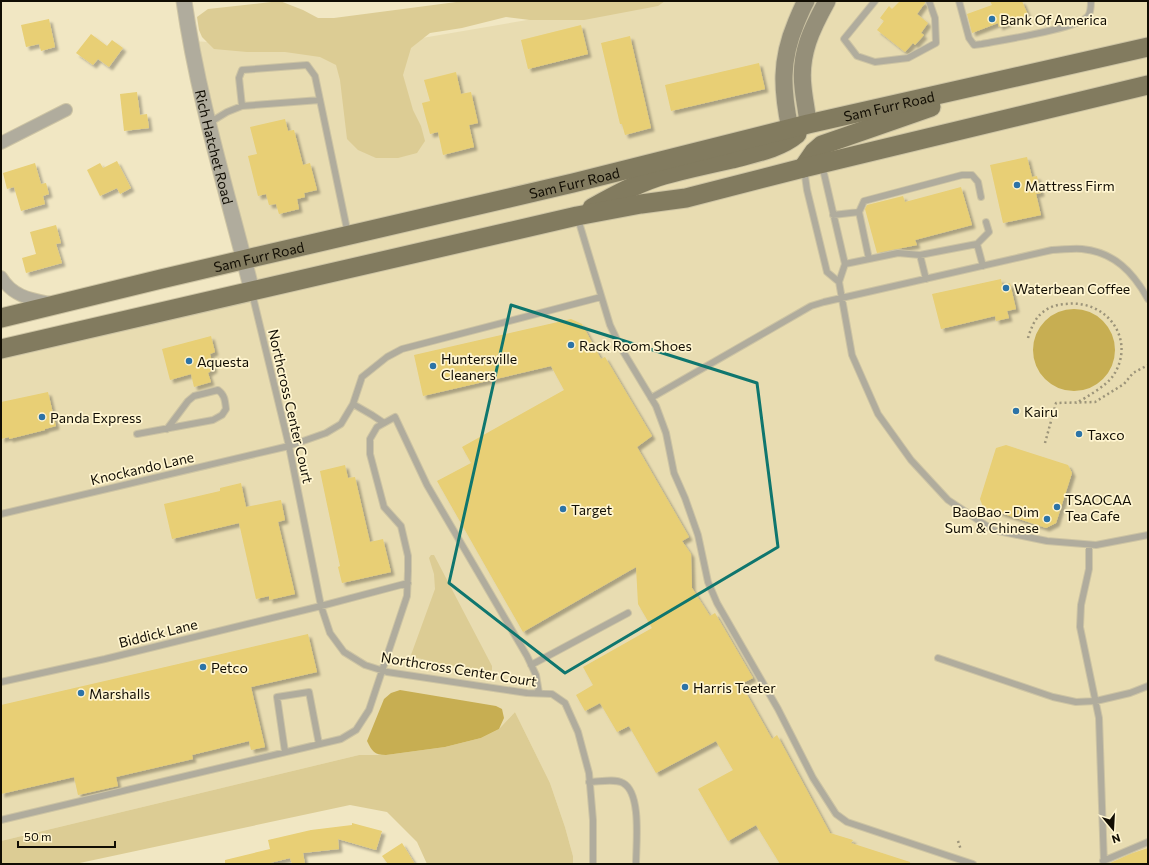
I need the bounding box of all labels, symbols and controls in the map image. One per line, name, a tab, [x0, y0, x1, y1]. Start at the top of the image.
place label: Bank Of America	[1000, 11, 1107, 28]
marker: Bank Of America	[987, 14, 997, 24]
street label: Sam Furr Road	[842, 87, 936, 124]
street label: Rich Hatchet Road	[192, 88, 237, 206]
street label: Sam Furr Road	[527, 163, 621, 202]
place label: Mattress Firm	[1025, 177, 1115, 194]
marker: Mattress Firm	[1012, 180, 1022, 190]
street label: Sam Furr Road	[212, 237, 306, 275]
place label: Waterbean Coffee	[1014, 280, 1130, 297]
marker: Waterbean Coffee	[1001, 283, 1011, 293]
street label: Northcross Center Court	[265, 327, 317, 485]
place label: Rack Room Shoes	[579, 337, 692, 354]
marker: Rack Room Shoes	[566, 340, 576, 350]
place label: Huntersville Cleaners	[441, 350, 517, 383]
place label: Aquesta	[197, 353, 249, 370]
marker: Aquesta	[184, 356, 194, 366]
marker: Huntersville Cleaners	[428, 361, 438, 371]
place label: Kairu	[1024, 403, 1058, 420]
marker: Kairu	[1011, 406, 1021, 416]
place label: Panda Express	[50, 409, 142, 426]
marker: Panda Express	[37, 412, 47, 422]
place label: Taxco	[1087, 426, 1125, 443]
marker: Taxco	[1074, 429, 1084, 439]
street label: Knockando Lane	[89, 448, 195, 488]
place label: TSAOCAA Tea Cafe	[1065, 491, 1132, 524]
place label: Target	[571, 501, 612, 518]
marker: TSAOCAA Tea Cafe	[1052, 502, 1062, 512]
place label: BaoBao - Dim Sum & Chinese	[945, 503, 1039, 536]
marker: Target	[558, 504, 568, 514]
marker: BaoBao - Dim Sum & Chinese	[1042, 514, 1052, 524]
street label: Biddick Lane	[117, 615, 199, 651]
street label: Northcross Center Court	[380, 648, 538, 690]
place label: Petco	[211, 659, 248, 676]
marker: Petco	[198, 662, 208, 672]
place label: Harris Teeter	[693, 679, 776, 696]
marker: Harris Teeter	[680, 682, 690, 692]
place label: Marshalls	[89, 685, 150, 702]
marker: Marshalls	[76, 688, 86, 698]
north arrow	[1093, 809, 1133, 849]
scale bar	[18, 823, 115, 849]
text: 50 m	[24, 829, 52, 843]
text: N	[1110, 832, 1122, 846]

